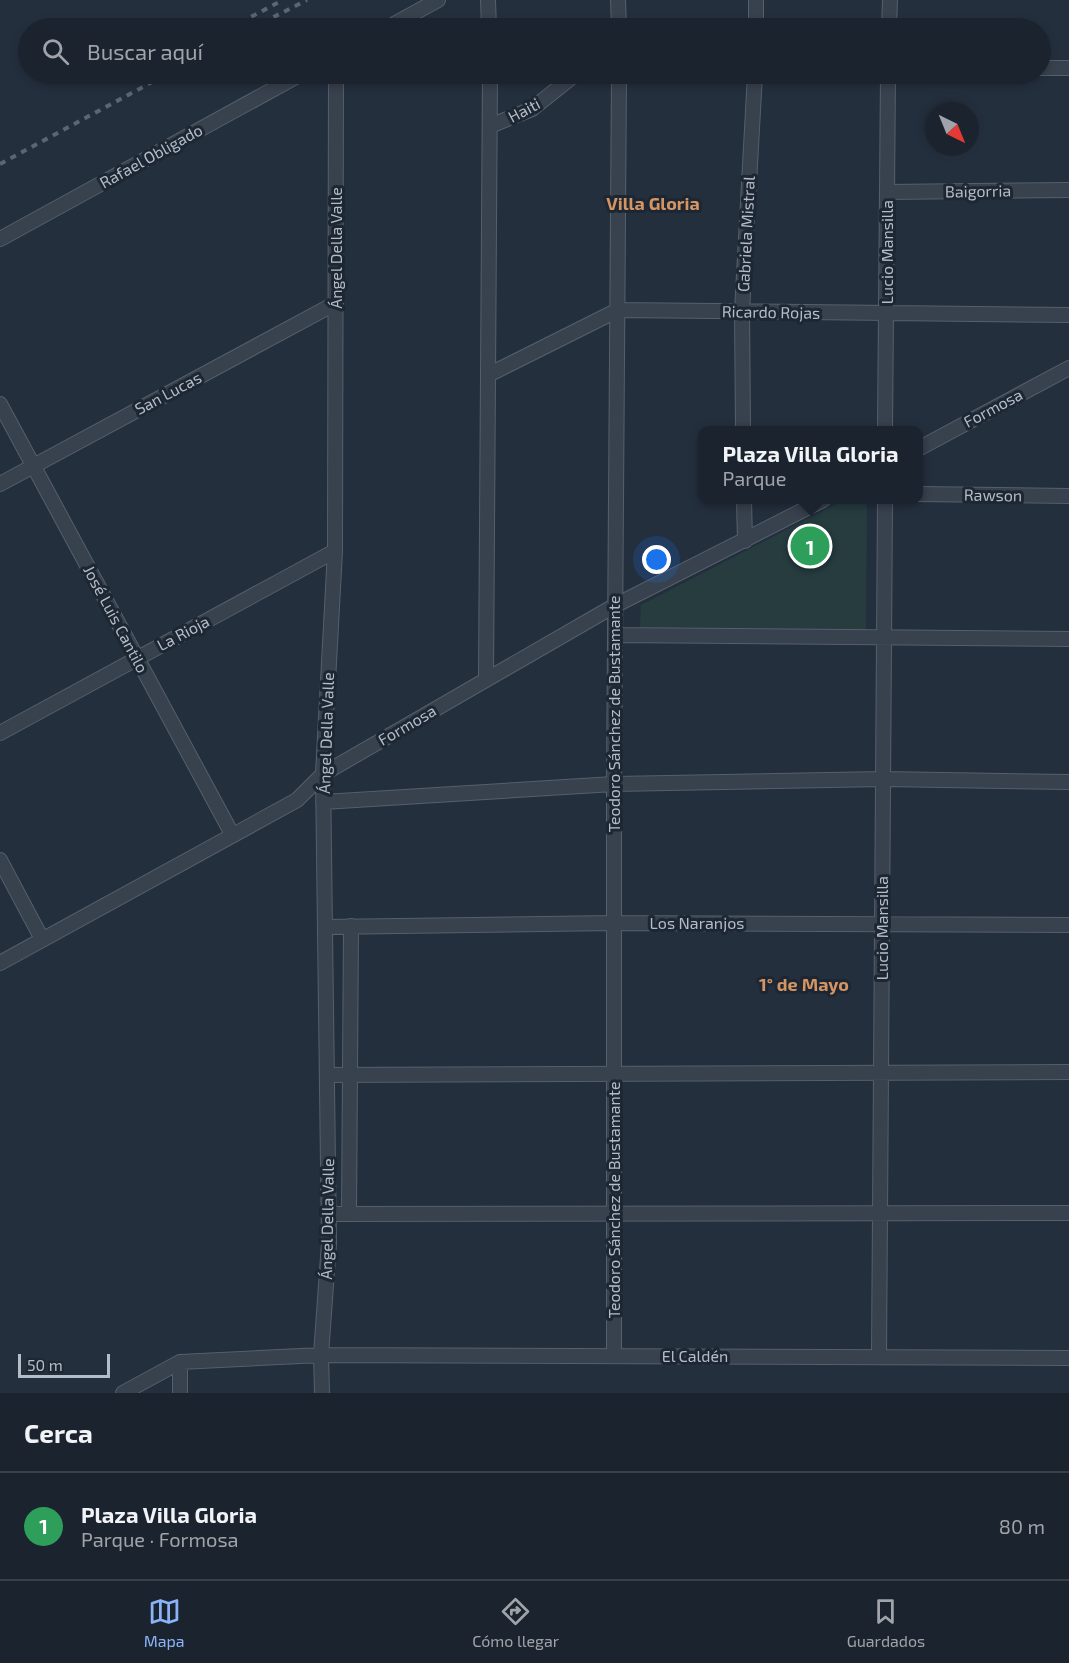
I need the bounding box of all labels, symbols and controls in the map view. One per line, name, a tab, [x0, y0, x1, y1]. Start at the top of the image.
search box	[18, 18, 1051, 84]
icon: search	[39, 35, 72, 68]
text: Buscar aquí	[87, 38, 203, 64]
street label: Haiti	[505, 93, 543, 126]
north arrow	[925, 102, 979, 156]
street label: Rafael Obligado	[96, 120, 205, 192]
street label: Gabriela Mistral	[733, 175, 758, 293]
street label: Baigorria	[945, 180, 1011, 201]
street label: Ángel Della Valle	[326, 187, 345, 309]
district label: Villa Gloria	[606, 192, 700, 214]
street label: Lucio Mansilla	[877, 200, 896, 304]
street label: Ricardo Rojas	[722, 301, 820, 323]
street label: San Lucas	[131, 367, 204, 418]
street label: Formosa	[960, 384, 1025, 431]
popup	[698, 426, 923, 504]
text: Plaza Villa Gloria	[722, 440, 899, 466]
text: Parque	[722, 466, 787, 490]
street label: Rawson	[964, 484, 1022, 505]
pin: 1	[790, 524, 830, 568]
your location	[642, 545, 671, 574]
street label: José Luis Cantilo	[80, 562, 153, 676]
street label: Teodoro Sánchez de Bustamante	[604, 596, 623, 832]
street label: La Rioja	[153, 611, 213, 655]
street label: Ángel Della Valle	[314, 672, 337, 794]
street label: Formosa	[374, 700, 439, 749]
street label: Lucio Mansilla	[872, 876, 891, 980]
street label: Los Naranjos	[650, 913, 744, 933]
district label: 1° de Mayo	[759, 973, 849, 995]
street label: Teodoro Sánchez de Bustamante	[604, 1082, 623, 1318]
street label: Ángel Della Valle	[316, 1158, 337, 1280]
street label: El Caldén	[662, 1346, 728, 1365]
scale bar	[18, 1351, 110, 1378]
text: 50 m	[27, 1355, 63, 1374]
text: Cerca	[24, 1417, 93, 1448]
text: Plaza Villa Gloria	[81, 1501, 257, 1527]
text: 1	[39, 1514, 48, 1538]
text: 80 m	[999, 1514, 1045, 1538]
text: Parque · Formosa	[81, 1527, 239, 1551]
tab: Mapa	[144, 1595, 185, 1650]
tab: Cómo llegar	[472, 1595, 559, 1650]
tab: Guardados	[847, 1595, 925, 1650]

